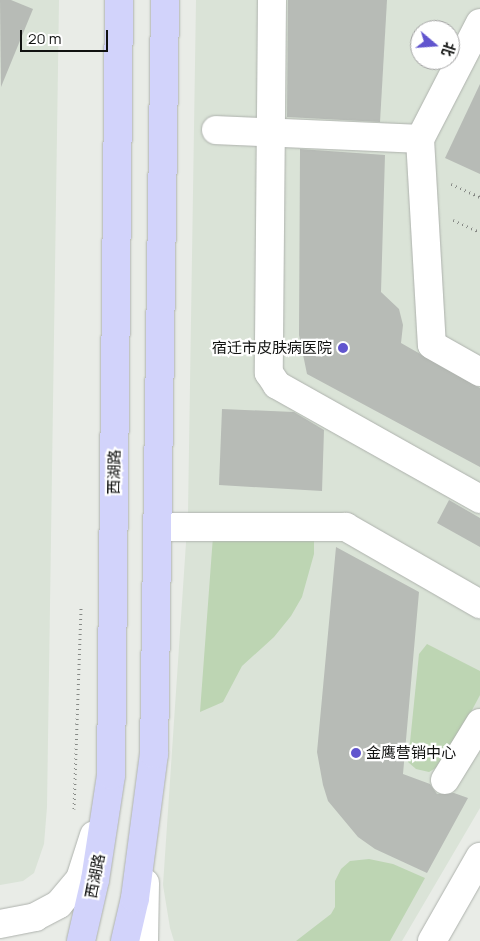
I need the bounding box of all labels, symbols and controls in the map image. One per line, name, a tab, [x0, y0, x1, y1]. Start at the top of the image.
scale bar	[22, 20, 110, 52]
north arrow	[410, 20, 460, 70]
text: 20 m	[28, 28, 61, 49]
text: 北	[438, 40, 460, 59]
place label: 宿迁市皮肤病医院	[212, 339, 332, 357]
marker: 宿迁市皮肤病医院	[336, 341, 350, 355]
street label: 西湖路	[105, 449, 123, 495]
place label: 金鹰营销中心	[366, 744, 456, 762]
marker: 金鹰营销中心	[350, 747, 362, 759]
street label: 西湖路	[82, 852, 108, 900]

